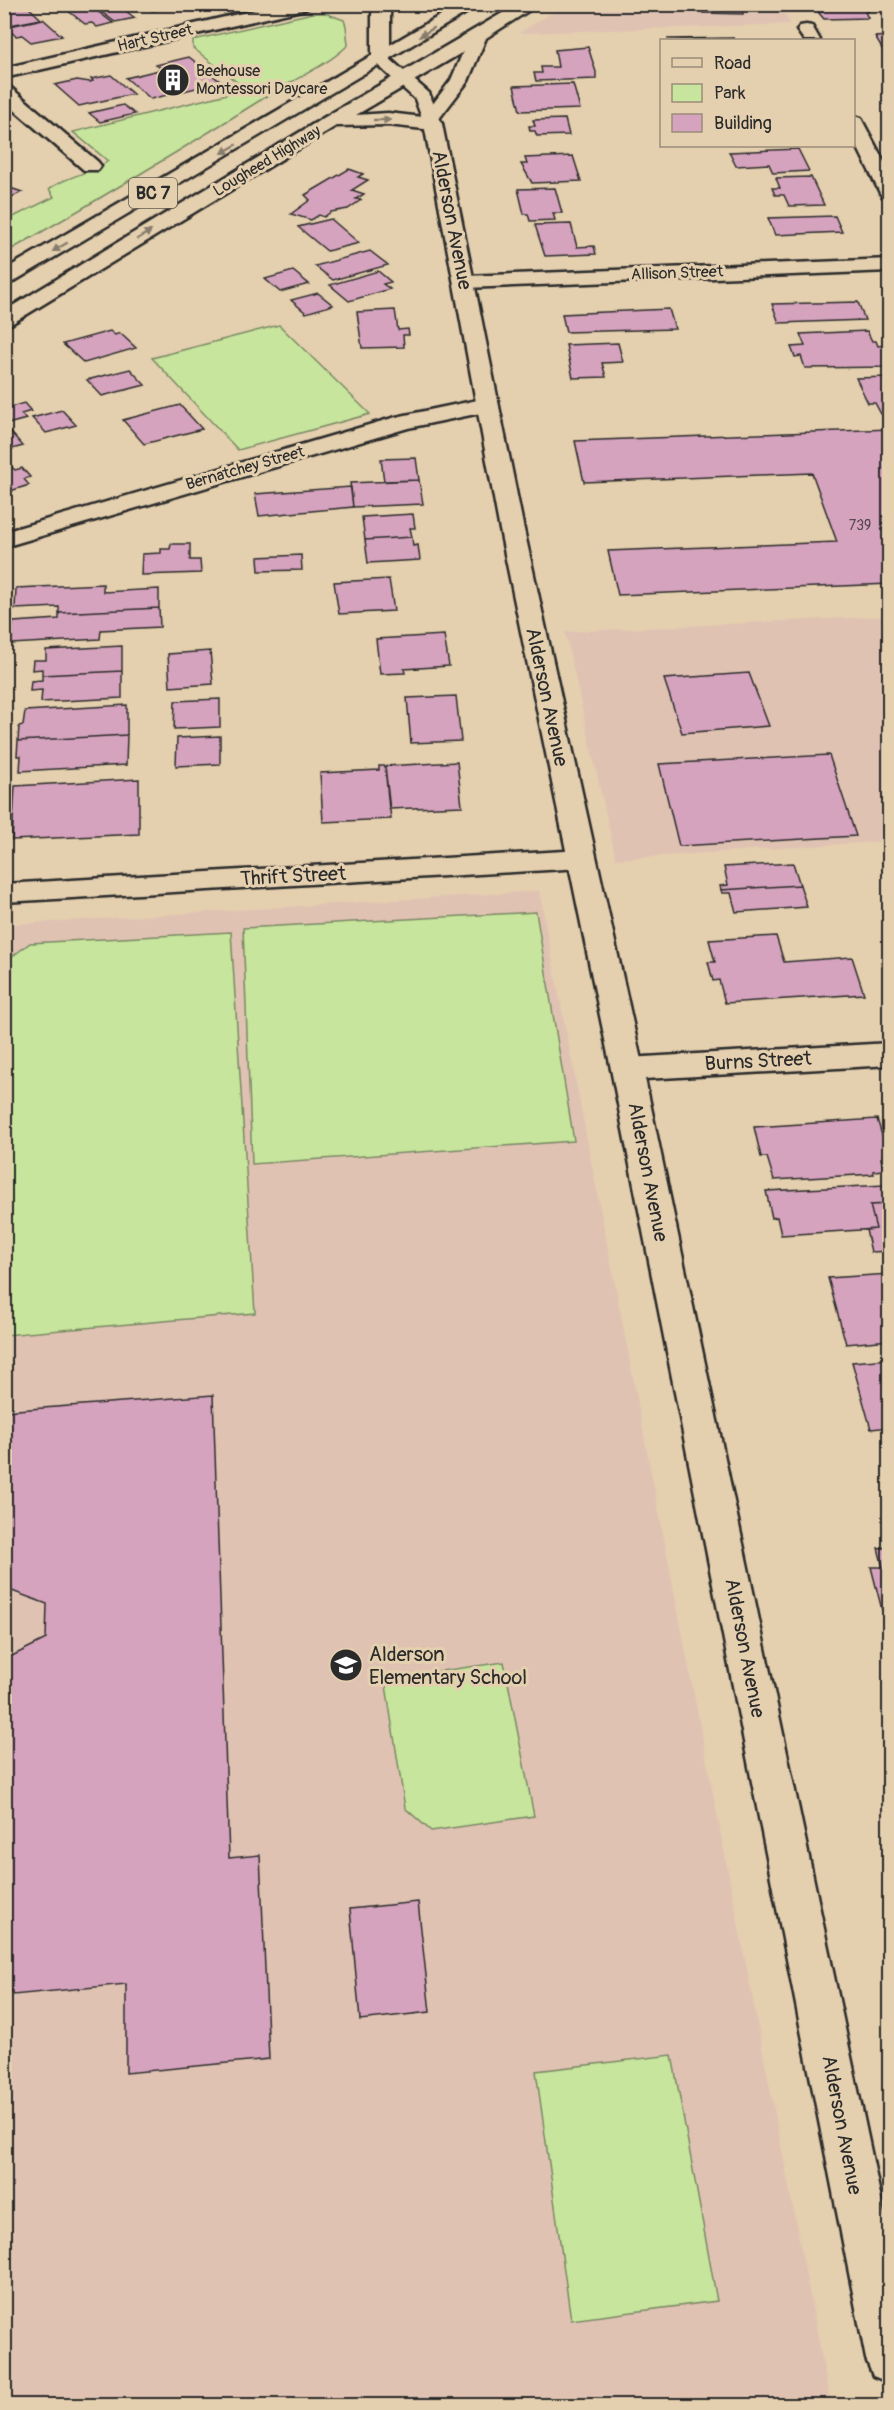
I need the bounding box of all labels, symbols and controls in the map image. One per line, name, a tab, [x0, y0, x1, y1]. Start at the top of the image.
street label: Hart Street	[115, 20, 195, 56]
one-way arrow	[419, 27, 435, 38]
legend	[660, 39, 855, 147]
text: Road	[714, 52, 751, 75]
place label: Beehouse Montessori Daycare	[196, 61, 327, 99]
building icon: Beehouse Montessori Daycare	[155, 62, 191, 98]
text: Park	[714, 82, 746, 105]
text: Building	[714, 112, 772, 135]
one-way arrow	[373, 115, 392, 125]
street label: Lougheed Highway	[209, 121, 325, 201]
one-way arrow	[221, 143, 237, 154]
street label: Alderson Avenue	[426, 148, 478, 292]
road number: BC 7	[129, 178, 177, 208]
one-way arrow	[136, 230, 153, 240]
one-way arrow	[51, 242, 68, 252]
street label: Allison Street	[630, 261, 724, 285]
street label: Bernatchey Street	[183, 441, 307, 494]
house number: 739	[849, 517, 871, 534]
street label: Alderson Avenue	[520, 625, 574, 769]
street label: Thrift Street	[239, 861, 347, 891]
street label: Burns Street	[704, 1046, 813, 1076]
street label: Alderson Avenue	[622, 1100, 674, 1244]
street label: Alderson Avenue	[719, 1576, 771, 1720]
place label: Alderson Elementary School	[369, 1642, 527, 1690]
school or university icon: Alderson Elementary School	[328, 1647, 364, 1683]
street label: Alderson Avenue	[816, 2053, 868, 2197]

